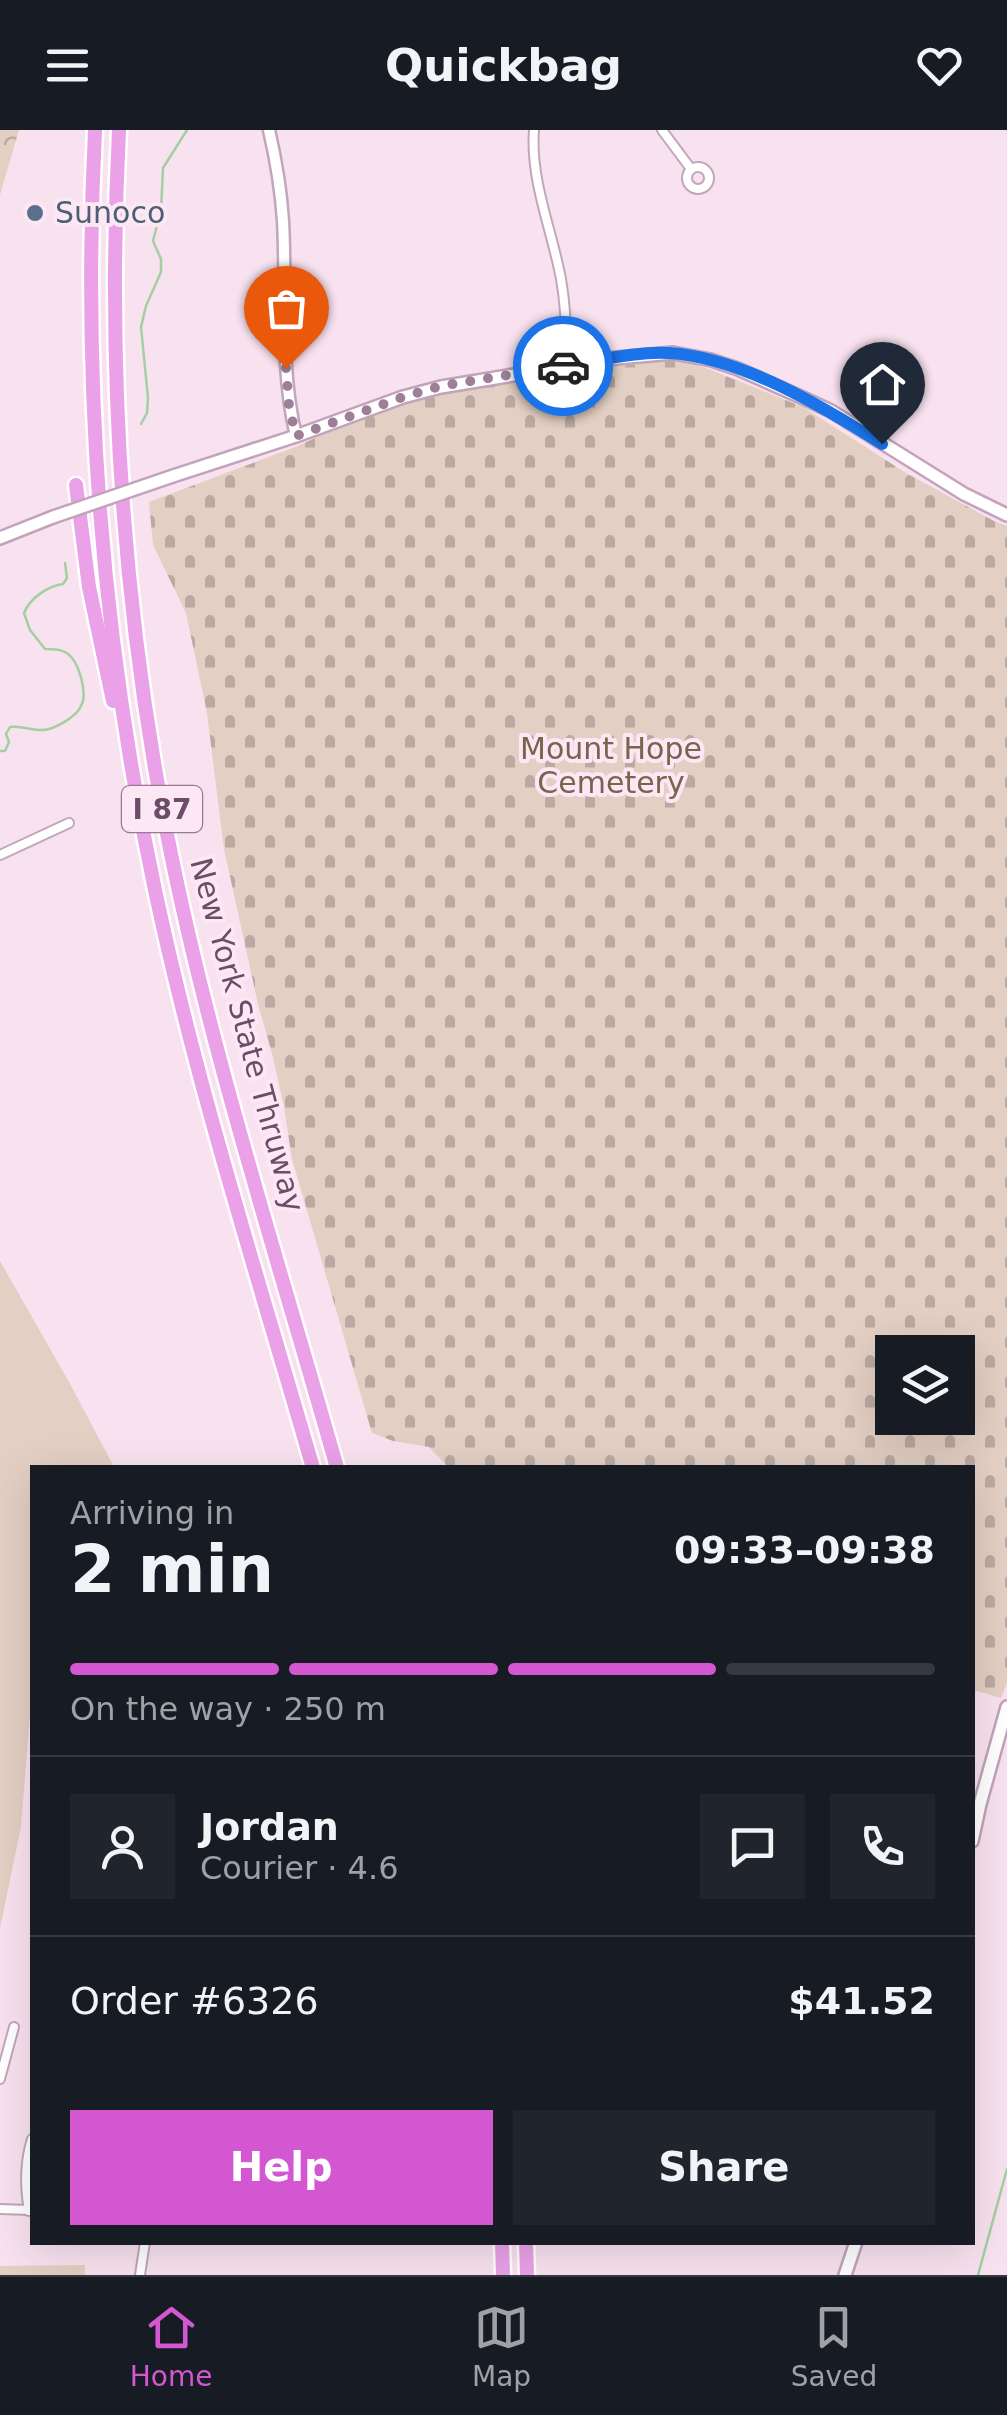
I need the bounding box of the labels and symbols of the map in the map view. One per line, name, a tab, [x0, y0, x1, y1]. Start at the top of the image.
place label: Sunoco	[55, 195, 165, 230]
marker: Sunoco	[24, 202, 46, 224]
pin	[244, 266, 329, 369]
courier	[513, 316, 613, 416]
pin	[840, 342, 925, 445]
park label: Mount Hope Cemetery	[520, 731, 702, 800]
road number: I 87	[122, 786, 202, 832]
street label: New York State Thruway	[183, 854, 312, 1216]

